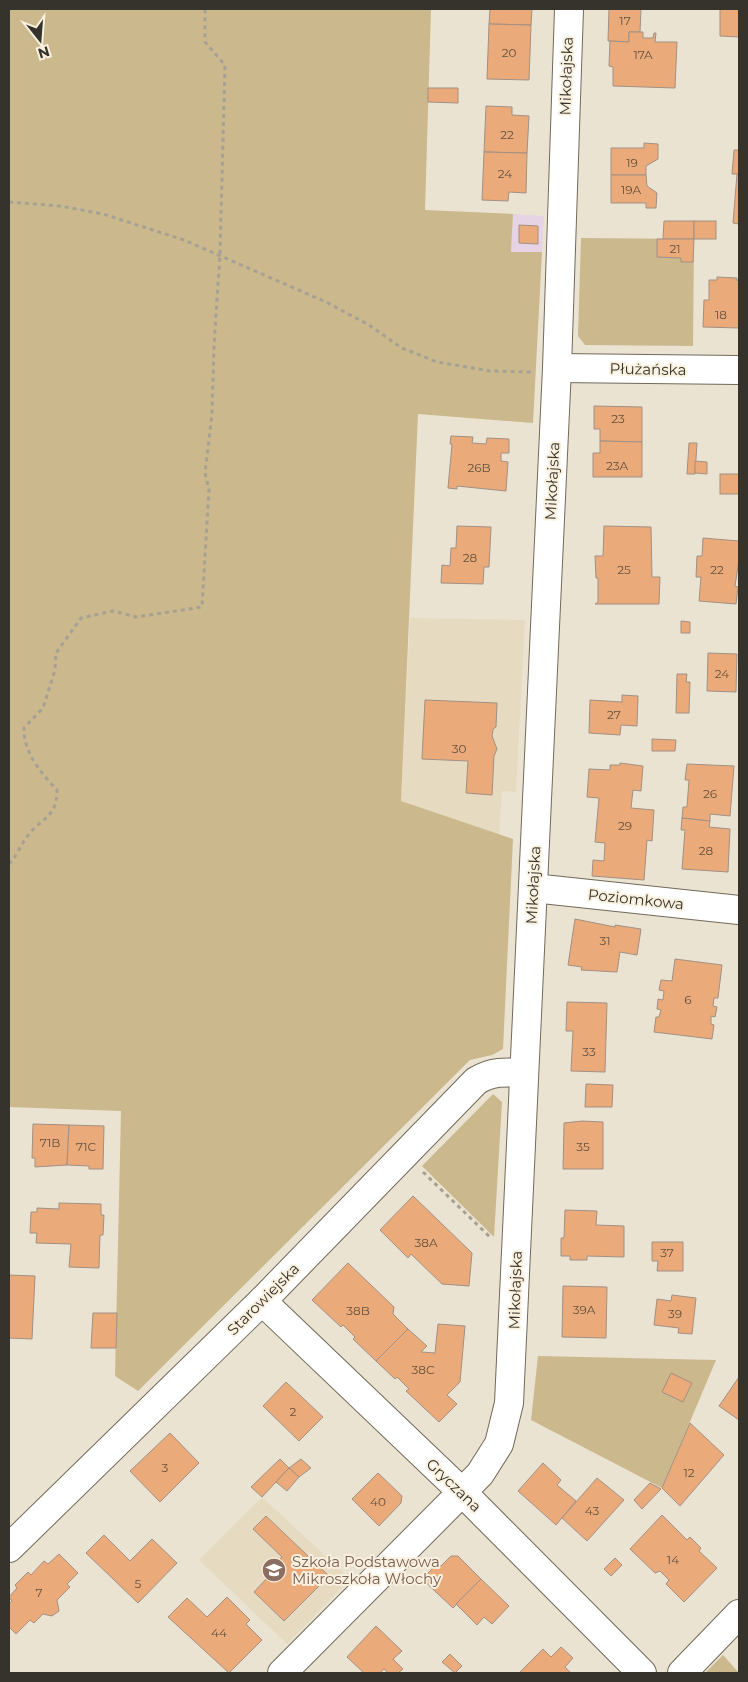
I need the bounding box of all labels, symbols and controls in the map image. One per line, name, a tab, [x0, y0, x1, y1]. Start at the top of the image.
house number: 17	[619, 13, 631, 28]
north arrow	[15, 15, 65, 65]
street label: Mikołajska	[555, 36, 577, 116]
text: N	[36, 42, 52, 63]
house number: 20	[502, 45, 516, 60]
house number: 17A	[633, 47, 653, 62]
house number: 22	[500, 127, 514, 142]
house number: 19	[626, 155, 638, 170]
house number: 24	[498, 166, 512, 181]
house number: 19A	[621, 182, 641, 197]
house number: 21	[669, 241, 681, 256]
house number: 18	[715, 307, 727, 322]
street label: Płużańska	[609, 359, 687, 379]
house number: 23	[611, 411, 625, 426]
street label: Mikołajska	[540, 441, 564, 521]
house number: 23A	[606, 458, 629, 473]
house number: 26B	[467, 460, 491, 475]
house number: 28	[463, 550, 478, 565]
house number: 25	[617, 562, 631, 577]
house number: 22	[710, 562, 724, 577]
house number: 24	[715, 666, 729, 681]
house number: 27	[607, 707, 621, 722]
house number: 30	[452, 741, 466, 756]
house number: 26	[703, 786, 717, 801]
house number: 29	[618, 818, 632, 833]
house number: 28	[699, 843, 714, 858]
street label: Mikołajska	[521, 845, 545, 925]
street label: Poziomkowa	[587, 885, 685, 913]
house number: 31	[599, 933, 611, 948]
house number: 6	[684, 992, 692, 1007]
house number: 33	[582, 1044, 596, 1059]
house number: 71B	[40, 1135, 60, 1150]
house number: 71C	[76, 1139, 97, 1154]
house number: 35	[576, 1139, 590, 1154]
house number: 38A	[415, 1235, 438, 1250]
house number: 37	[660, 1245, 674, 1260]
street label: Mikołajska	[504, 1250, 526, 1330]
street label: Starowiejska	[223, 1259, 303, 1339]
house number: 39A	[573, 1302, 596, 1317]
house number: 38B	[346, 1303, 370, 1318]
house number: 39	[668, 1306, 682, 1321]
house number: 38C	[412, 1362, 435, 1377]
house number: 2	[290, 1404, 297, 1419]
street label: Gryczana	[422, 1454, 486, 1516]
house number: 3	[162, 1460, 169, 1475]
house number: 12	[683, 1465, 695, 1480]
house number: 40	[370, 1494, 386, 1509]
house number: 43	[585, 1503, 599, 1518]
place label: Szkoła Podstawowa Mikroszkoła Włochy	[292, 1552, 442, 1588]
house number: 14	[667, 1552, 679, 1567]
school or university icon: Szkoła Podstawowa Mikroszkoła Włochy	[261, 1557, 287, 1583]
house number: 5	[135, 1576, 142, 1591]
house number: 7	[35, 1585, 43, 1600]
house number: 44	[211, 1625, 227, 1640]

